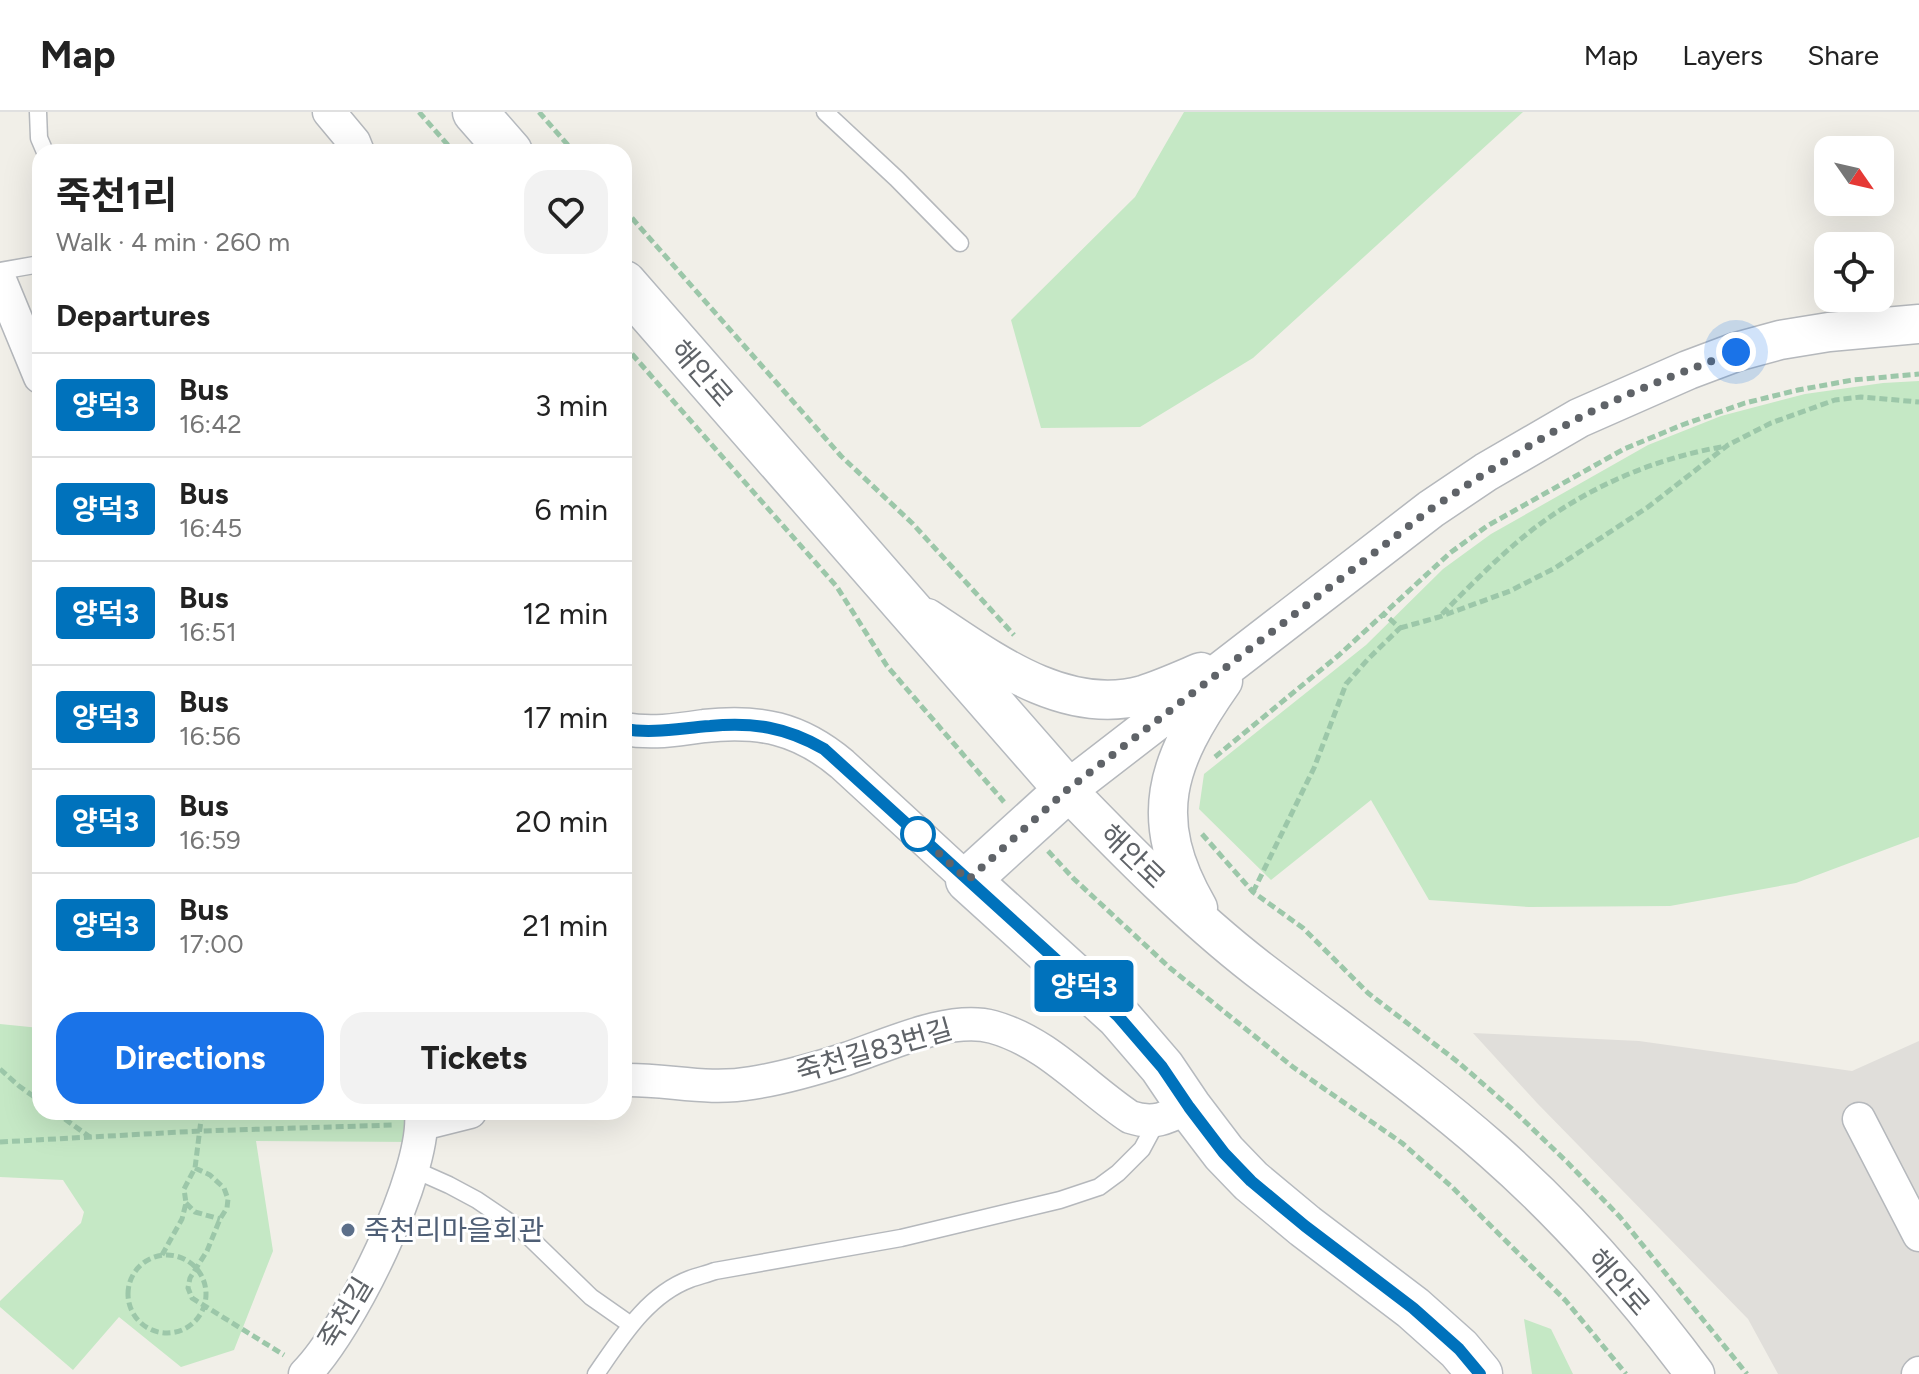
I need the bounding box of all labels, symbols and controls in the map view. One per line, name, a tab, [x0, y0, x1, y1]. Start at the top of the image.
text: Map	[40, 32, 116, 78]
text: Map	[1584, 38, 1638, 72]
text: Layers	[1682, 38, 1763, 72]
text: Share	[1807, 38, 1879, 72]
north arrow	[1814, 136, 1894, 216]
map controls	[1814, 136, 1894, 312]
button: heart	[524, 170, 608, 254]
text: 죽천1리	[56, 173, 177, 219]
text: Walk · 4 min · 260 m	[56, 226, 290, 258]
button: locate	[1814, 232, 1894, 312]
text: Departures	[56, 297, 210, 334]
your location	[1716, 332, 1756, 372]
street label: 해안로	[664, 333, 740, 413]
text: Bus	[179, 371, 228, 408]
text: 3 min	[535, 387, 608, 424]
text: 양덕3	[72, 388, 139, 422]
text: 16:42	[179, 408, 242, 440]
text: Bus	[179, 475, 228, 512]
text: 6 min	[534, 491, 608, 528]
text: 양덕3	[72, 492, 139, 526]
text: 16:45	[179, 512, 242, 544]
text: Bus	[179, 579, 228, 616]
text: 12 min	[522, 595, 608, 632]
text: 양덕3	[72, 596, 139, 630]
text: 16:51	[179, 616, 237, 648]
text: Bus	[179, 683, 228, 720]
text: 17 min	[523, 699, 608, 736]
text: 양덕3	[72, 700, 139, 734]
text: 16:56	[179, 720, 241, 752]
text: Bus	[179, 787, 228, 824]
text: 20 min	[515, 803, 608, 840]
text: 양덕3	[72, 804, 139, 838]
unlabelled marker	[901, 817, 935, 851]
street label: 해안로	[1093, 817, 1173, 895]
text: 16:59	[179, 824, 241, 856]
text: Bus	[179, 891, 228, 928]
text: 21 min	[522, 907, 608, 944]
text: 양덕3	[72, 908, 139, 942]
text: 17:00	[179, 928, 244, 960]
line badge: 양덕3	[1038, 960, 1130, 1012]
text: 양덕3	[1050, 969, 1118, 1003]
street label: 죽천길83번길	[792, 1011, 956, 1089]
button: Directions	[56, 1012, 324, 1104]
button: Tickets	[340, 1012, 608, 1104]
place label: 죽천리마을회관	[364, 1213, 544, 1247]
marker: 죽천리마을회관	[339, 1221, 357, 1239]
street label: 해안로	[1581, 1242, 1657, 1322]
street label: 죽천길	[311, 1271, 379, 1355]

